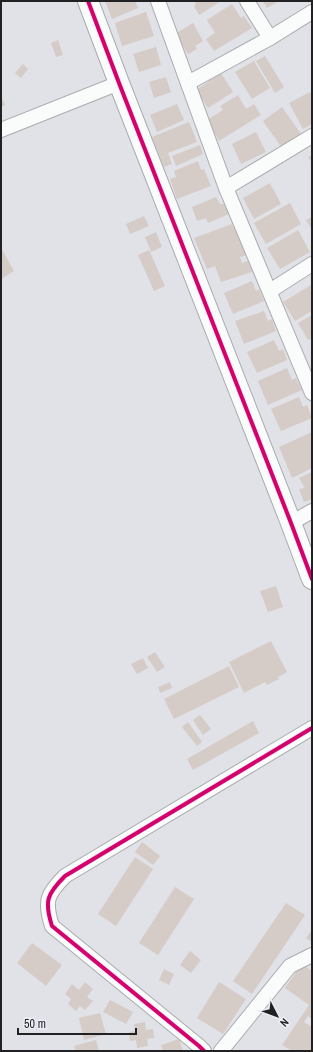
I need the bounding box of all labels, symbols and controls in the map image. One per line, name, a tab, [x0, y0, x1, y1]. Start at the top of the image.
north arrow	[257, 996, 297, 1036]
scale bar	[18, 1010, 136, 1036]
text: 50 m	[24, 1016, 46, 1032]
text: N	[277, 1016, 292, 1030]

